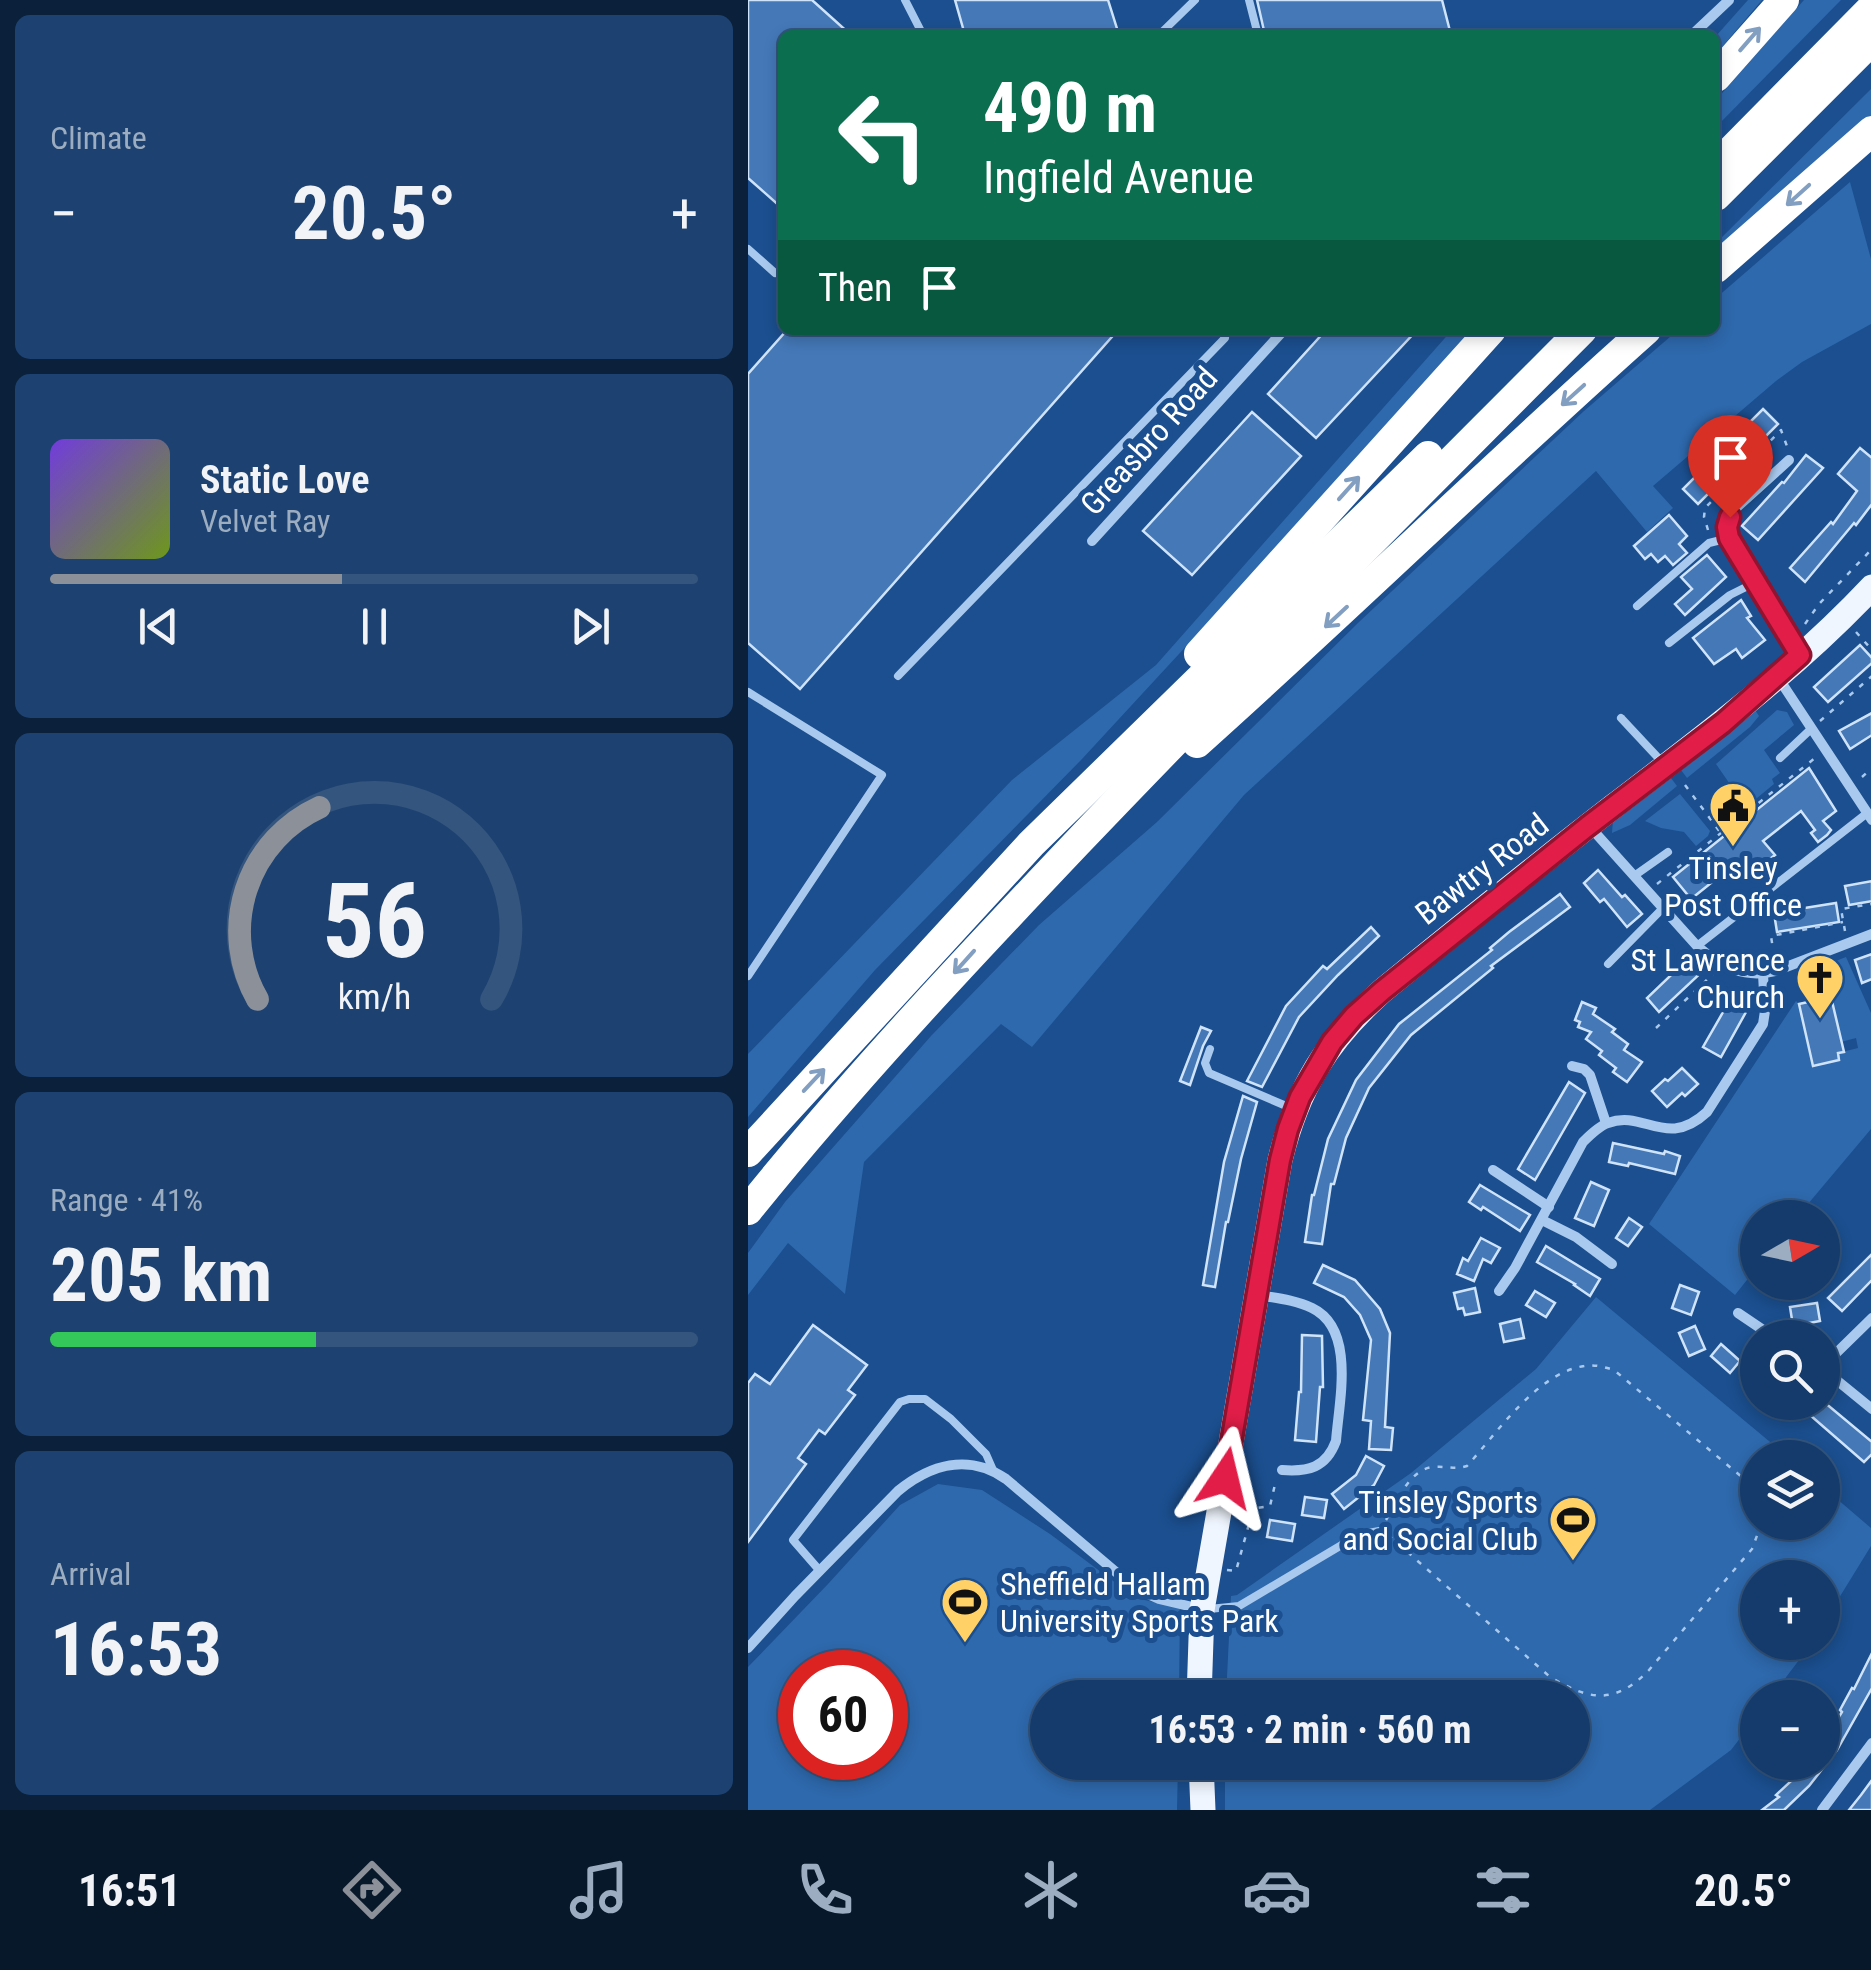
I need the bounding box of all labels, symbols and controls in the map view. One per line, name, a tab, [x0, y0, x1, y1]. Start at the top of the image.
one-way arrow	[1738, 27, 1761, 52]
text: 490 m	[983, 67, 1157, 149]
icon: left	[818, 70, 948, 200]
text: Climate	[50, 119, 147, 157]
text: Ingfield Avenue	[983, 151, 1254, 204]
text: 20.5°	[292, 169, 456, 257]
text: −	[50, 182, 78, 246]
text: +	[671, 182, 698, 246]
one-way arrow	[1786, 184, 1811, 207]
icon: arrive	[912, 260, 967, 315]
text: Then	[818, 266, 892, 310]
street label: Greasbro Road	[1073, 359, 1225, 523]
one-way arrow	[1561, 383, 1586, 406]
pin	[1688, 415, 1773, 518]
icon: arrive	[1703, 430, 1758, 485]
text: Static Love	[200, 458, 369, 502]
one-way arrow	[1337, 476, 1360, 501]
text: Velvet Ray	[200, 502, 330, 540]
icon: previous	[131, 599, 186, 654]
icon: pause	[347, 599, 402, 654]
icon: next	[563, 599, 618, 654]
one-way arrow	[1325, 605, 1349, 629]
public building icon: Tinsley Post Office	[1707, 780, 1759, 848]
street label: Bawtry Road	[1408, 805, 1556, 933]
place label: Tinsley Post Office	[1664, 849, 1802, 924]
text: 56	[321, 861, 427, 982]
place label: St Lawrence Church	[1631, 941, 1785, 1016]
one-way arrow	[953, 949, 976, 974]
church icon: St Lawrence Church	[1794, 952, 1846, 1020]
text: km/h	[337, 976, 411, 1018]
one-way arrow	[802, 1068, 825, 1093]
text: Range · 41%	[50, 1181, 203, 1219]
north arrow	[1740, 1200, 1840, 1300]
map controls	[1740, 1200, 1840, 1780]
text: 205 km	[50, 1231, 272, 1319]
button: search	[1740, 1320, 1840, 1420]
position arrow	[1173, 1426, 1277, 1530]
button: layers	[1740, 1440, 1840, 1540]
place label: Tinsley Sports and Social Club	[1342, 1483, 1538, 1558]
sports icon: Tinsley Sports and Social Club	[1547, 1494, 1599, 1562]
text: Arrival	[50, 1555, 131, 1593]
button: +	[1740, 1560, 1840, 1660]
place label: Sheffield Hallam University Sports Park	[1000, 1565, 1279, 1640]
sports icon: Sheffield Hallam University Sports Park	[939, 1576, 991, 1644]
text: 16:53	[50, 1605, 222, 1693]
speed limit sign: 60	[778, 1650, 908, 1780]
button: −	[1740, 1680, 1840, 1780]
text: 16:53 · 2 min · 560 m	[1149, 1708, 1471, 1752]
icon: directions	[337, 1855, 407, 1925]
icon: music	[564, 1855, 634, 1925]
icon: phone	[790, 1855, 860, 1925]
icon: climate	[1016, 1855, 1086, 1925]
icon: car	[1242, 1855, 1312, 1925]
icon: filters	[1468, 1855, 1538, 1925]
text: 16:51	[78, 1864, 181, 1917]
text: 20.5°	[1694, 1864, 1793, 1917]

